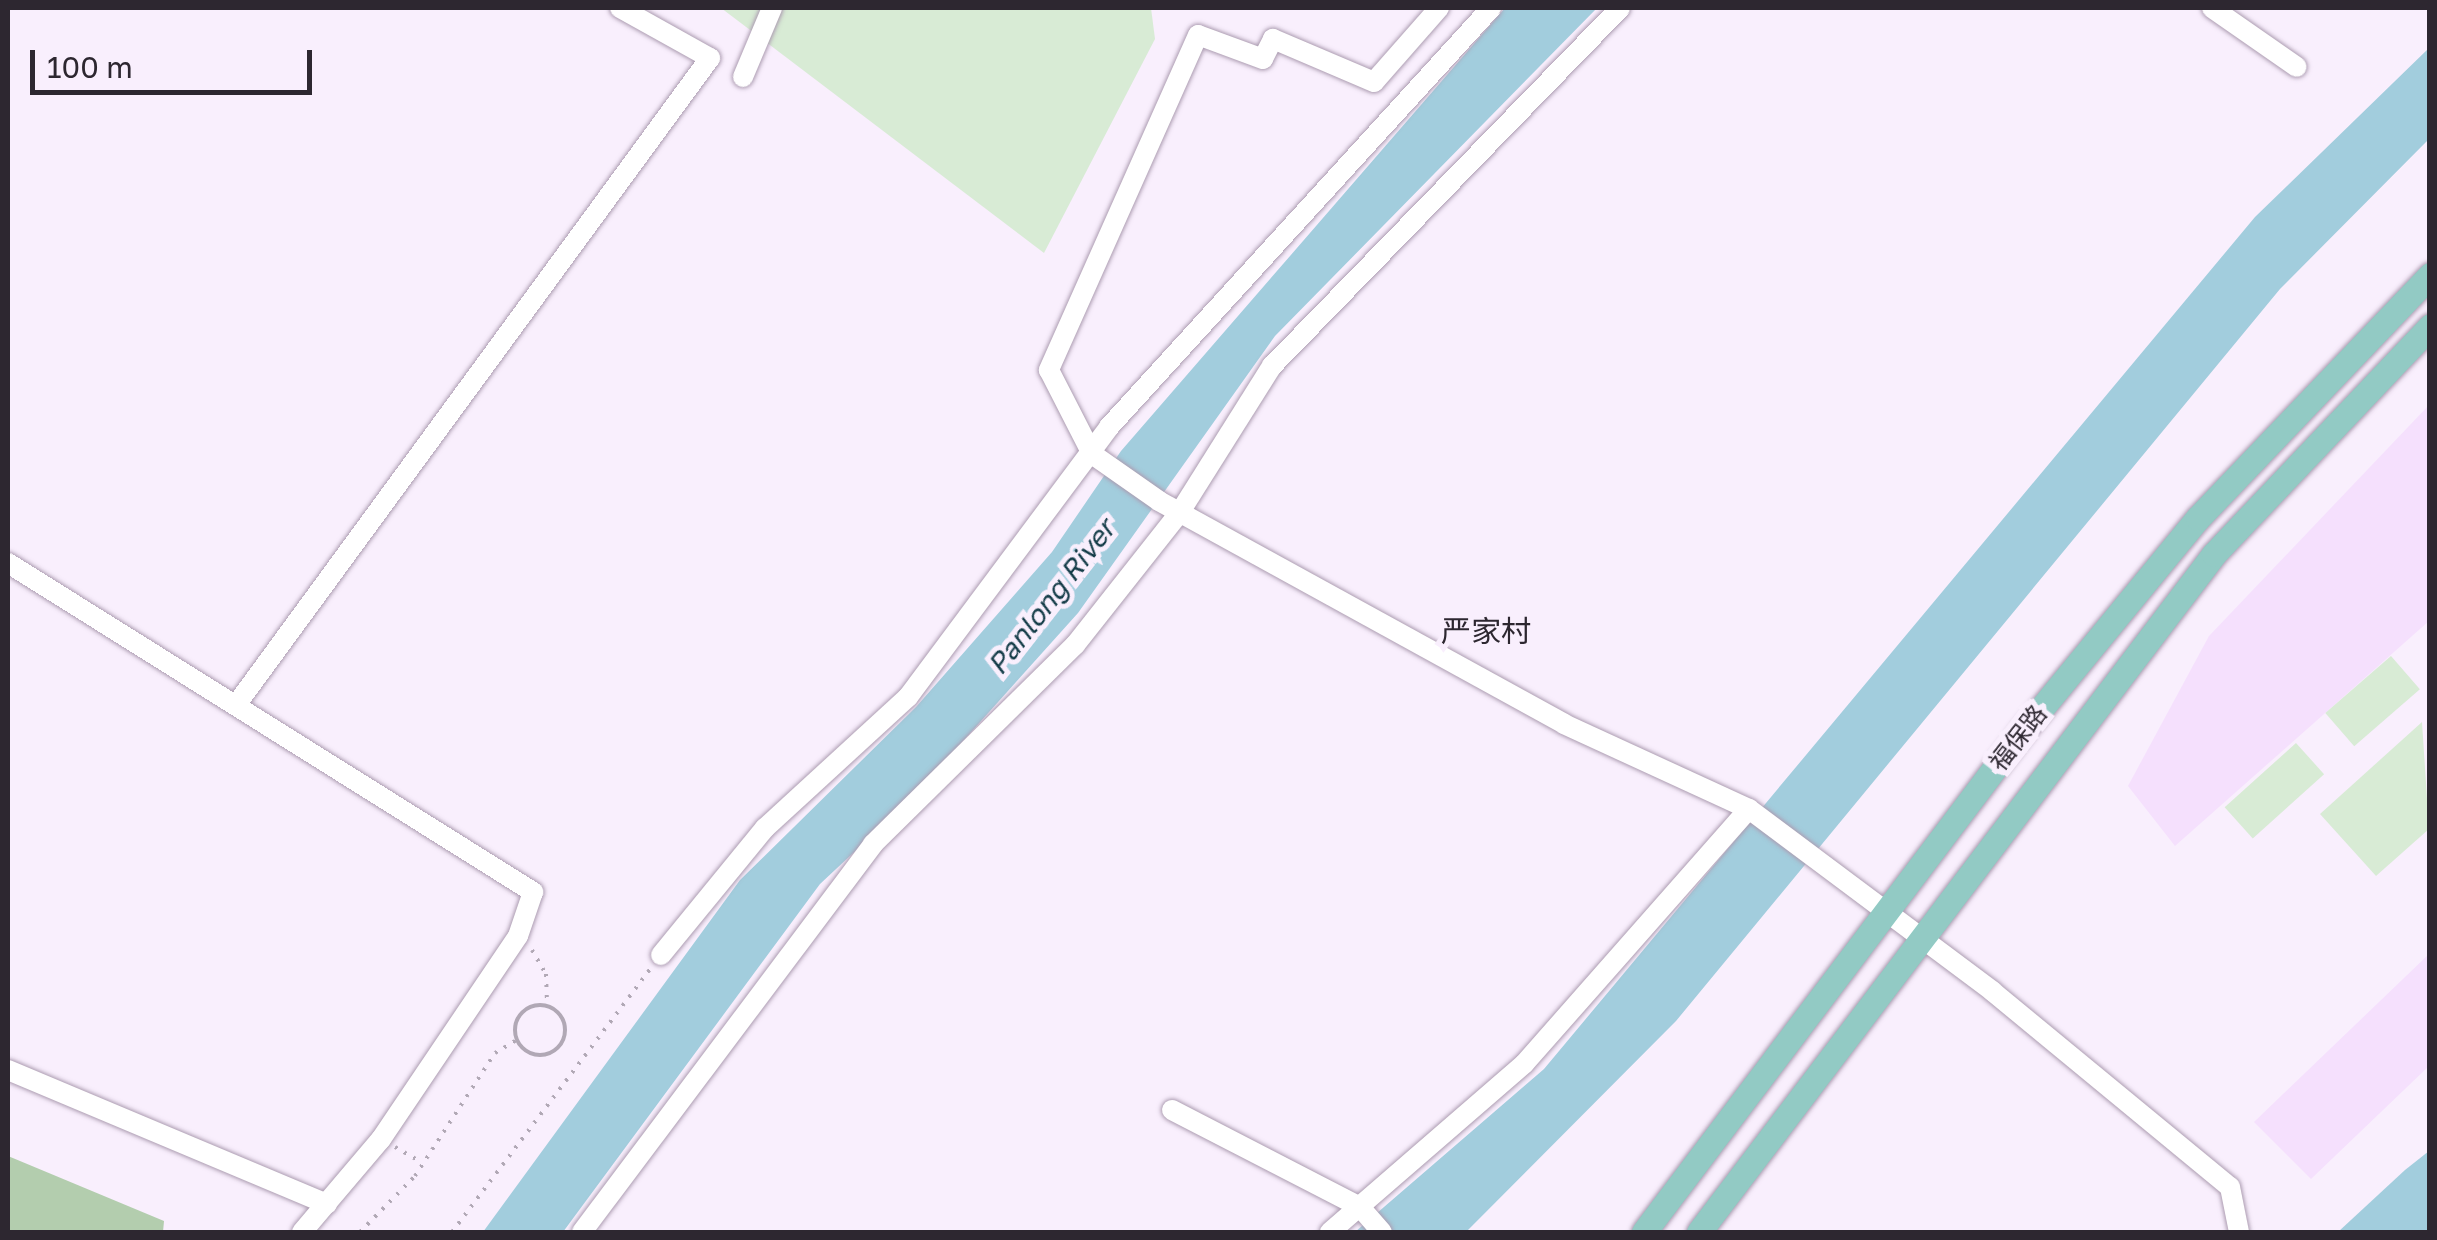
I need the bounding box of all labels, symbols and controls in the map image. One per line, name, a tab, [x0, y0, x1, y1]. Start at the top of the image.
scale bar	[35, 30, 318, 92]
text: 100 m	[47, 49, 133, 85]
water label: Panlong River	[980, 513, 1122, 681]
district label: 严家村	[1441, 613, 1531, 649]
street label: 福保路	[1983, 699, 2053, 777]

